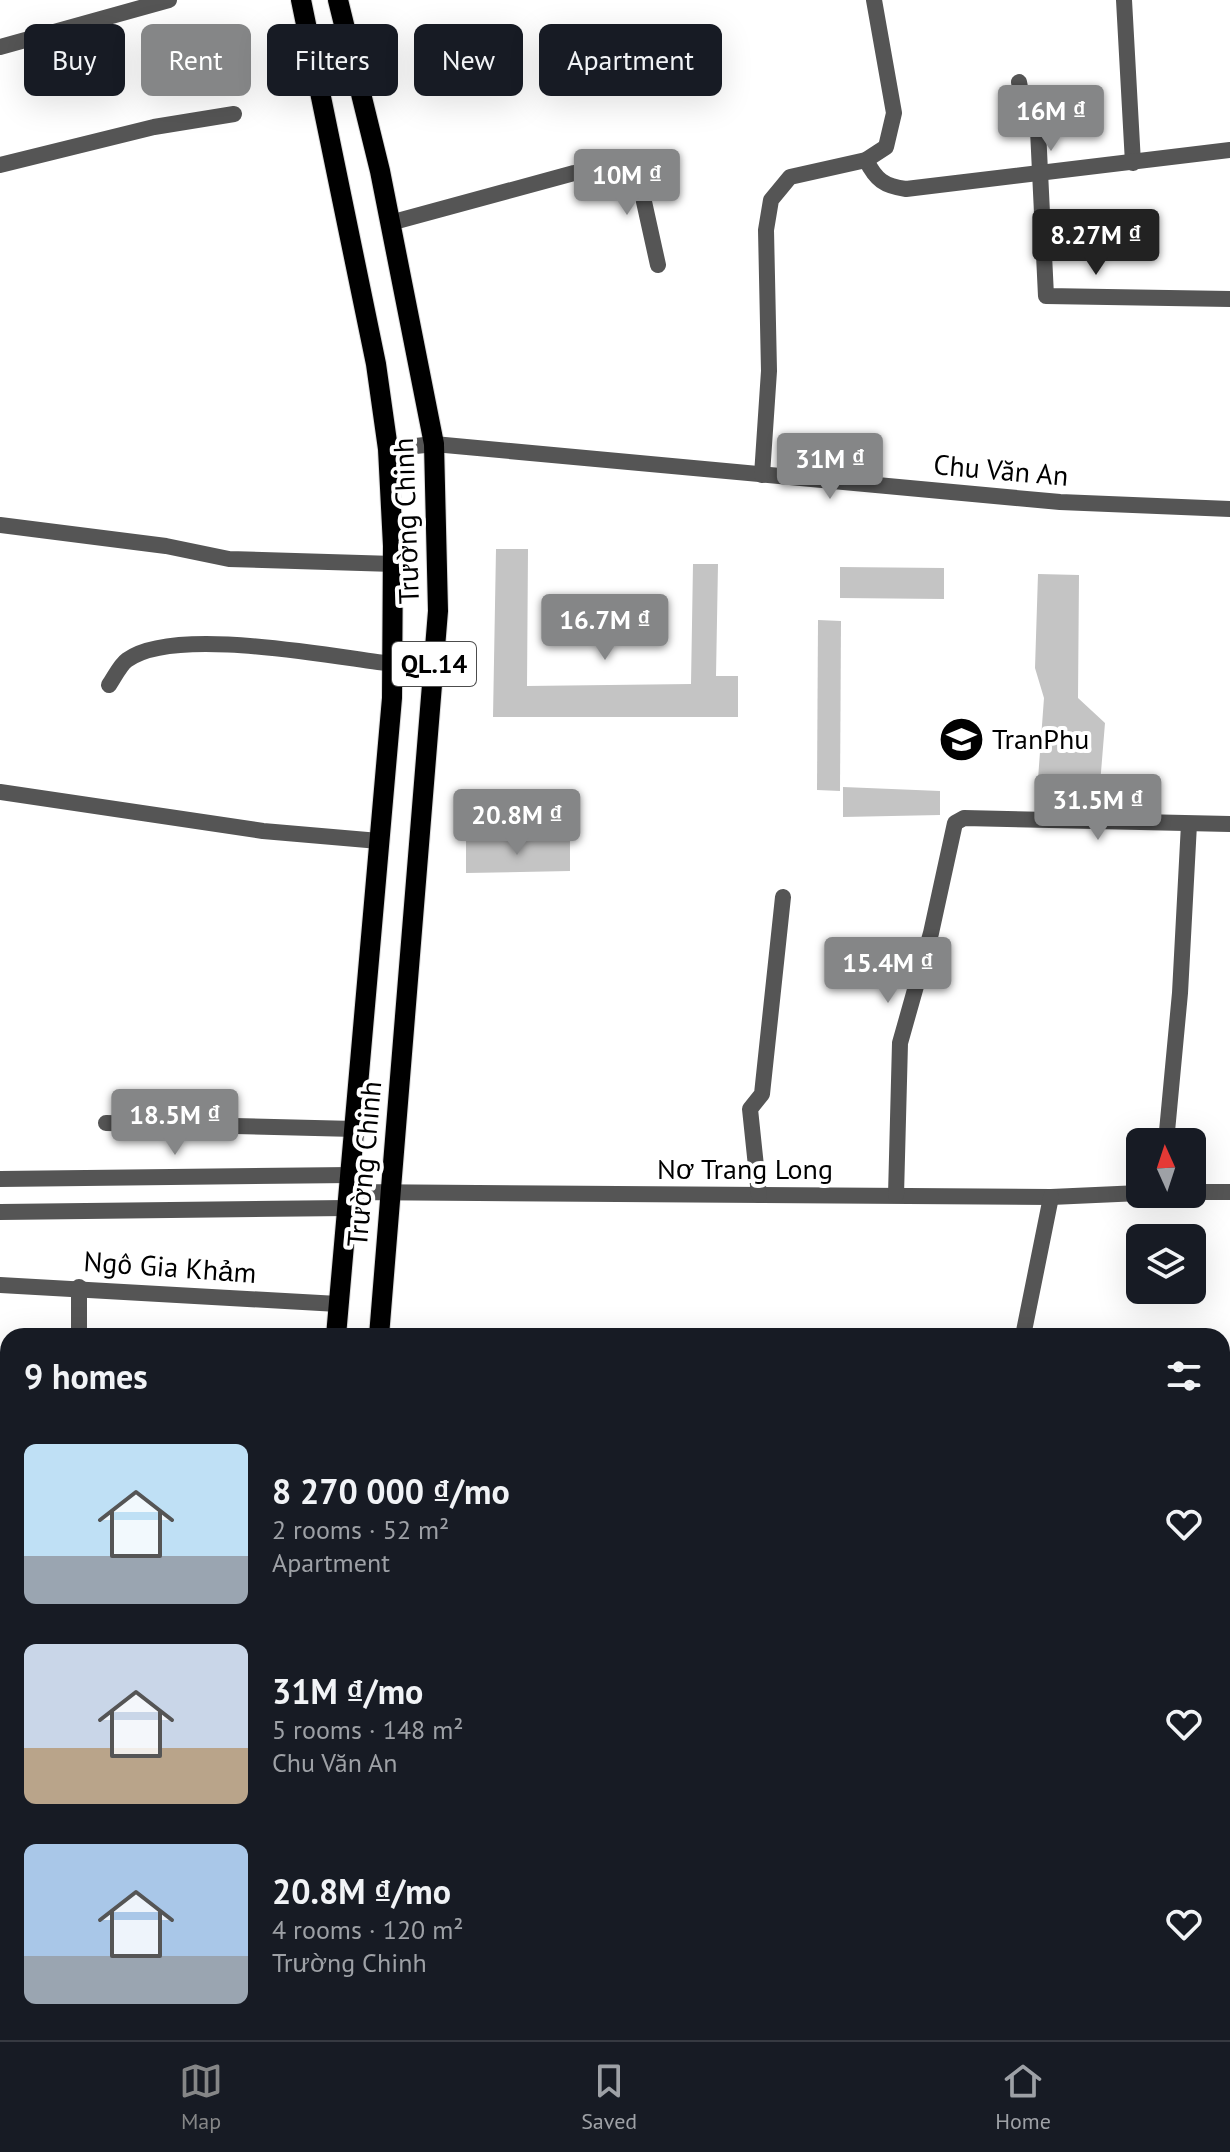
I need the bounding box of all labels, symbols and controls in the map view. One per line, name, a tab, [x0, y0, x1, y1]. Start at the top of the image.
chip: Buy	[24, 24, 125, 96]
chip: Rent	[141, 24, 251, 96]
chip: Filters	[267, 24, 398, 96]
chip: New	[414, 24, 523, 96]
chip: Apartment	[539, 24, 722, 96]
pin: 16M ₫	[995, 85, 1107, 153]
text: 16M ₫	[1016, 94, 1086, 127]
pin: 10M ₫	[571, 149, 683, 217]
text: 10M ₫	[592, 158, 662, 191]
pin: 8.27M ₫	[1022, 209, 1170, 277]
text: 8.27M ₫	[1050, 218, 1142, 251]
pin: 31M ₫	[774, 433, 886, 501]
street label: Trường Chinh	[384, 437, 427, 605]
text: 31M ₫	[795, 442, 865, 475]
street label: Chu Văn An	[932, 445, 1070, 494]
pin: 16.7M ₫	[531, 594, 679, 662]
text: 16.7M ₫	[559, 603, 651, 636]
road number: QL.14	[392, 642, 476, 686]
school or university icon: TranPhu	[937, 715, 985, 763]
place label: TranPhu	[992, 720, 1089, 757]
pin: 31.5M ₫	[1024, 774, 1172, 842]
text: 31.5M ₫	[1052, 783, 1144, 816]
pin: 20.8M ₫	[443, 789, 591, 857]
text: 20.8M ₫	[471, 798, 563, 831]
pin: 15.4M ₫	[814, 937, 962, 1005]
text: 15.4M ₫	[842, 946, 934, 979]
street label: Trường Chinh	[338, 1079, 389, 1249]
pin: 18.5M ₫	[101, 1089, 249, 1157]
text: 18.5M ₫	[129, 1098, 221, 1131]
north arrow	[1126, 1128, 1206, 1208]
map controls	[1126, 1128, 1206, 1304]
street label: Nơ Trang Long	[657, 1150, 833, 1187]
button: layers	[1126, 1224, 1206, 1304]
street label: Ngô Gia Khảm	[82, 1242, 258, 1291]
text: 9 homes	[24, 1354, 148, 1398]
icon: filters	[1162, 1354, 1206, 1398]
text: 8 270 000 ₫/mo	[272, 1469, 510, 1513]
icon: home	[88, 1476, 184, 1572]
icon: heart	[1162, 1502, 1206, 1546]
text: 2 rooms · 52 m²	[272, 1513, 449, 1546]
text: Apartment	[272, 1546, 390, 1579]
text: 31M ₫/mo	[272, 1669, 423, 1713]
icon: home	[88, 1676, 184, 1772]
icon: heart	[1162, 1702, 1206, 1746]
text: 5 rooms · 148 m²	[272, 1713, 464, 1746]
text: Chu Văn An	[272, 1746, 397, 1779]
text: 20.8M ₫/mo	[272, 1869, 451, 1913]
icon: home	[88, 1876, 184, 1972]
icon: heart	[1162, 1902, 1206, 1946]
text: 4 rooms · 120 m²	[272, 1913, 464, 1946]
text: Trường Chinh	[272, 1946, 427, 1979]
tab: Map	[179, 2059, 223, 2135]
tab: Saved	[581, 2059, 637, 2135]
tab: Home	[995, 2059, 1051, 2135]

